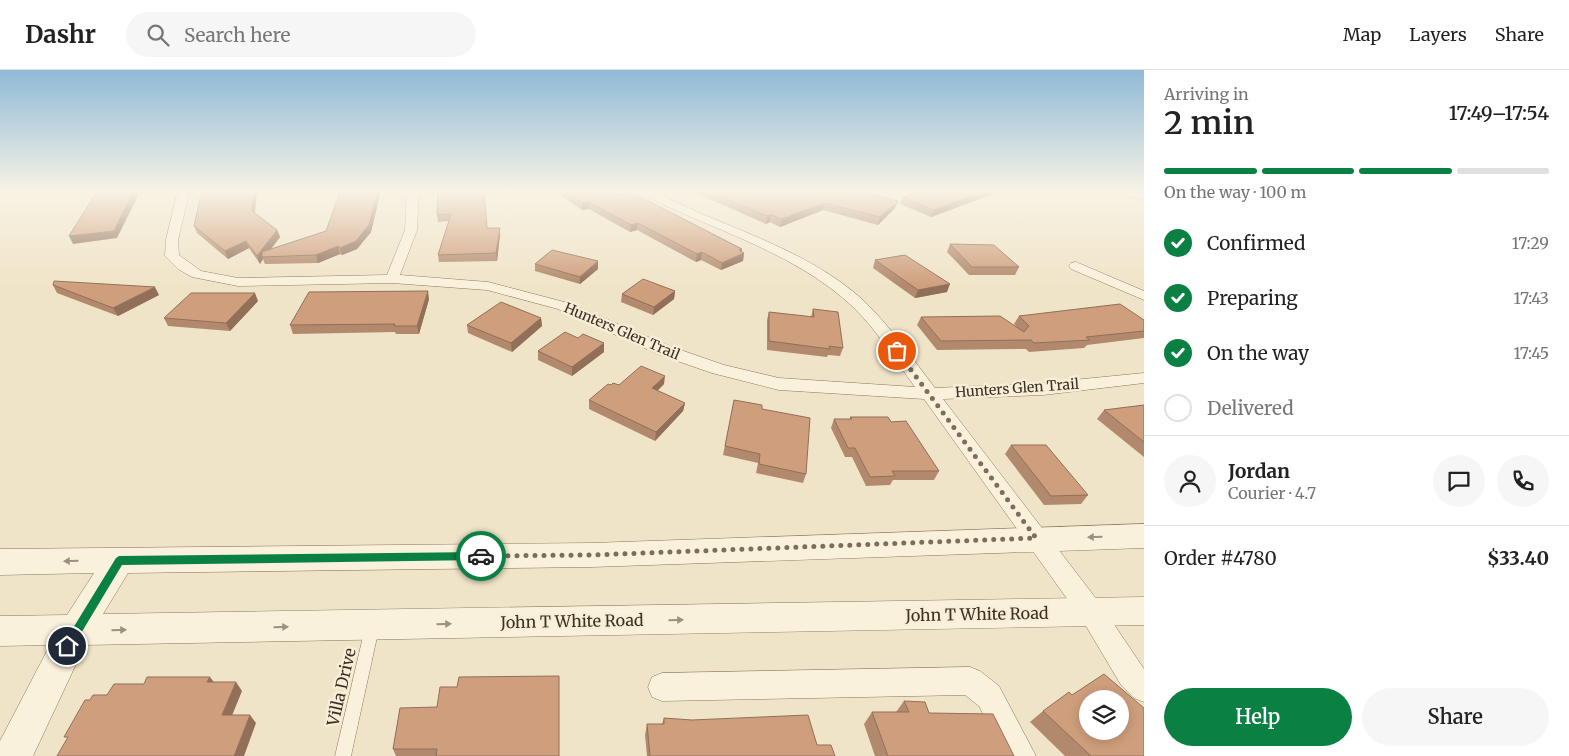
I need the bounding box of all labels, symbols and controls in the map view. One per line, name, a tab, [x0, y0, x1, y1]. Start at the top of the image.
search box	[126, 12, 476, 57]
text: Dashr	[25, 19, 96, 50]
icon: search	[144, 21, 172, 49]
text: Search here	[184, 23, 290, 47]
text: Map	[1343, 23, 1381, 46]
text: Layers	[1409, 23, 1467, 46]
text: Share	[1495, 23, 1544, 46]
text: Arriving in	[1164, 84, 1249, 104]
text: 17:49–17:54	[1449, 101, 1549, 125]
text: 2 min	[1164, 103, 1254, 143]
text: On the way · 100 m	[1164, 182, 1306, 202]
icon: check	[1164, 229, 1192, 257]
text: Confirmed	[1207, 231, 1305, 255]
text: 17:29	[1512, 233, 1549, 253]
icon: check	[1164, 284, 1192, 312]
text: Preparing	[1207, 286, 1298, 310]
text: 17:43	[1514, 288, 1549, 308]
street label: Hunters Glen Trail	[561, 298, 683, 364]
pin	[876, 330, 918, 372]
icon: bag	[883, 337, 911, 365]
icon: check	[1164, 339, 1192, 367]
text: On the way	[1207, 341, 1309, 365]
text: 17:45	[1513, 343, 1549, 363]
street label: Hunters Glen Trail	[954, 375, 1080, 401]
text: Delivered	[1207, 396, 1294, 420]
button: person	[1164, 455, 1216, 507]
button: chat	[1433, 455, 1485, 507]
button: phone	[1497, 455, 1549, 507]
text: Jordan	[1228, 459, 1290, 483]
text: Courier · 4.7	[1228, 483, 1316, 503]
courier	[456, 531, 506, 581]
one-way arrow	[1087, 533, 1103, 541]
icon: car	[467, 542, 495, 570]
text: Order #4780	[1164, 546, 1277, 570]
text: $33.40	[1487, 546, 1549, 570]
one-way arrow	[62, 557, 78, 565]
street label: John T White Road	[904, 603, 1049, 625]
street label: John T White Road	[499, 610, 644, 632]
one-way arrow	[668, 615, 684, 623]
one-way arrow	[436, 620, 452, 628]
one-way arrow	[273, 623, 289, 631]
pin	[46, 625, 88, 667]
one-way arrow	[111, 626, 127, 634]
icon: home	[53, 632, 81, 660]
street label: Villa Drive	[322, 646, 360, 729]
button: Help	[1164, 688, 1352, 746]
button: Share	[1362, 688, 1549, 746]
map controls	[1079, 690, 1129, 740]
button: layers	[1079, 690, 1129, 740]

